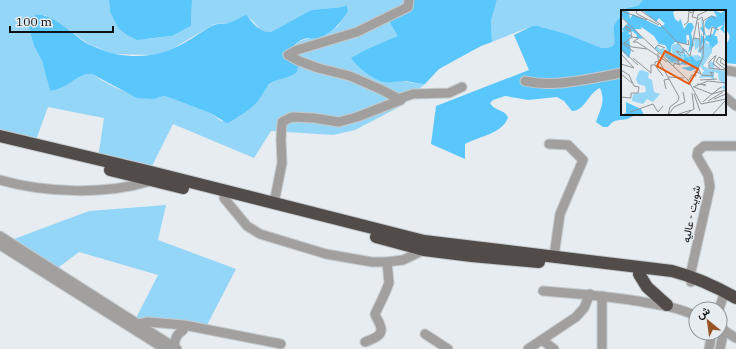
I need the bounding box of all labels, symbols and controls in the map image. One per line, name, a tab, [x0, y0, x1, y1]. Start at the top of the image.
scale bar	[10, 8, 113, 34]
inset map	[621, 10, 726, 115]
text: 100 m	[16, 14, 52, 29]
street label: شويت - عاليه	[679, 184, 703, 244]
north arrow	[688, 301, 728, 341]
text: ش	[694, 303, 712, 322]

